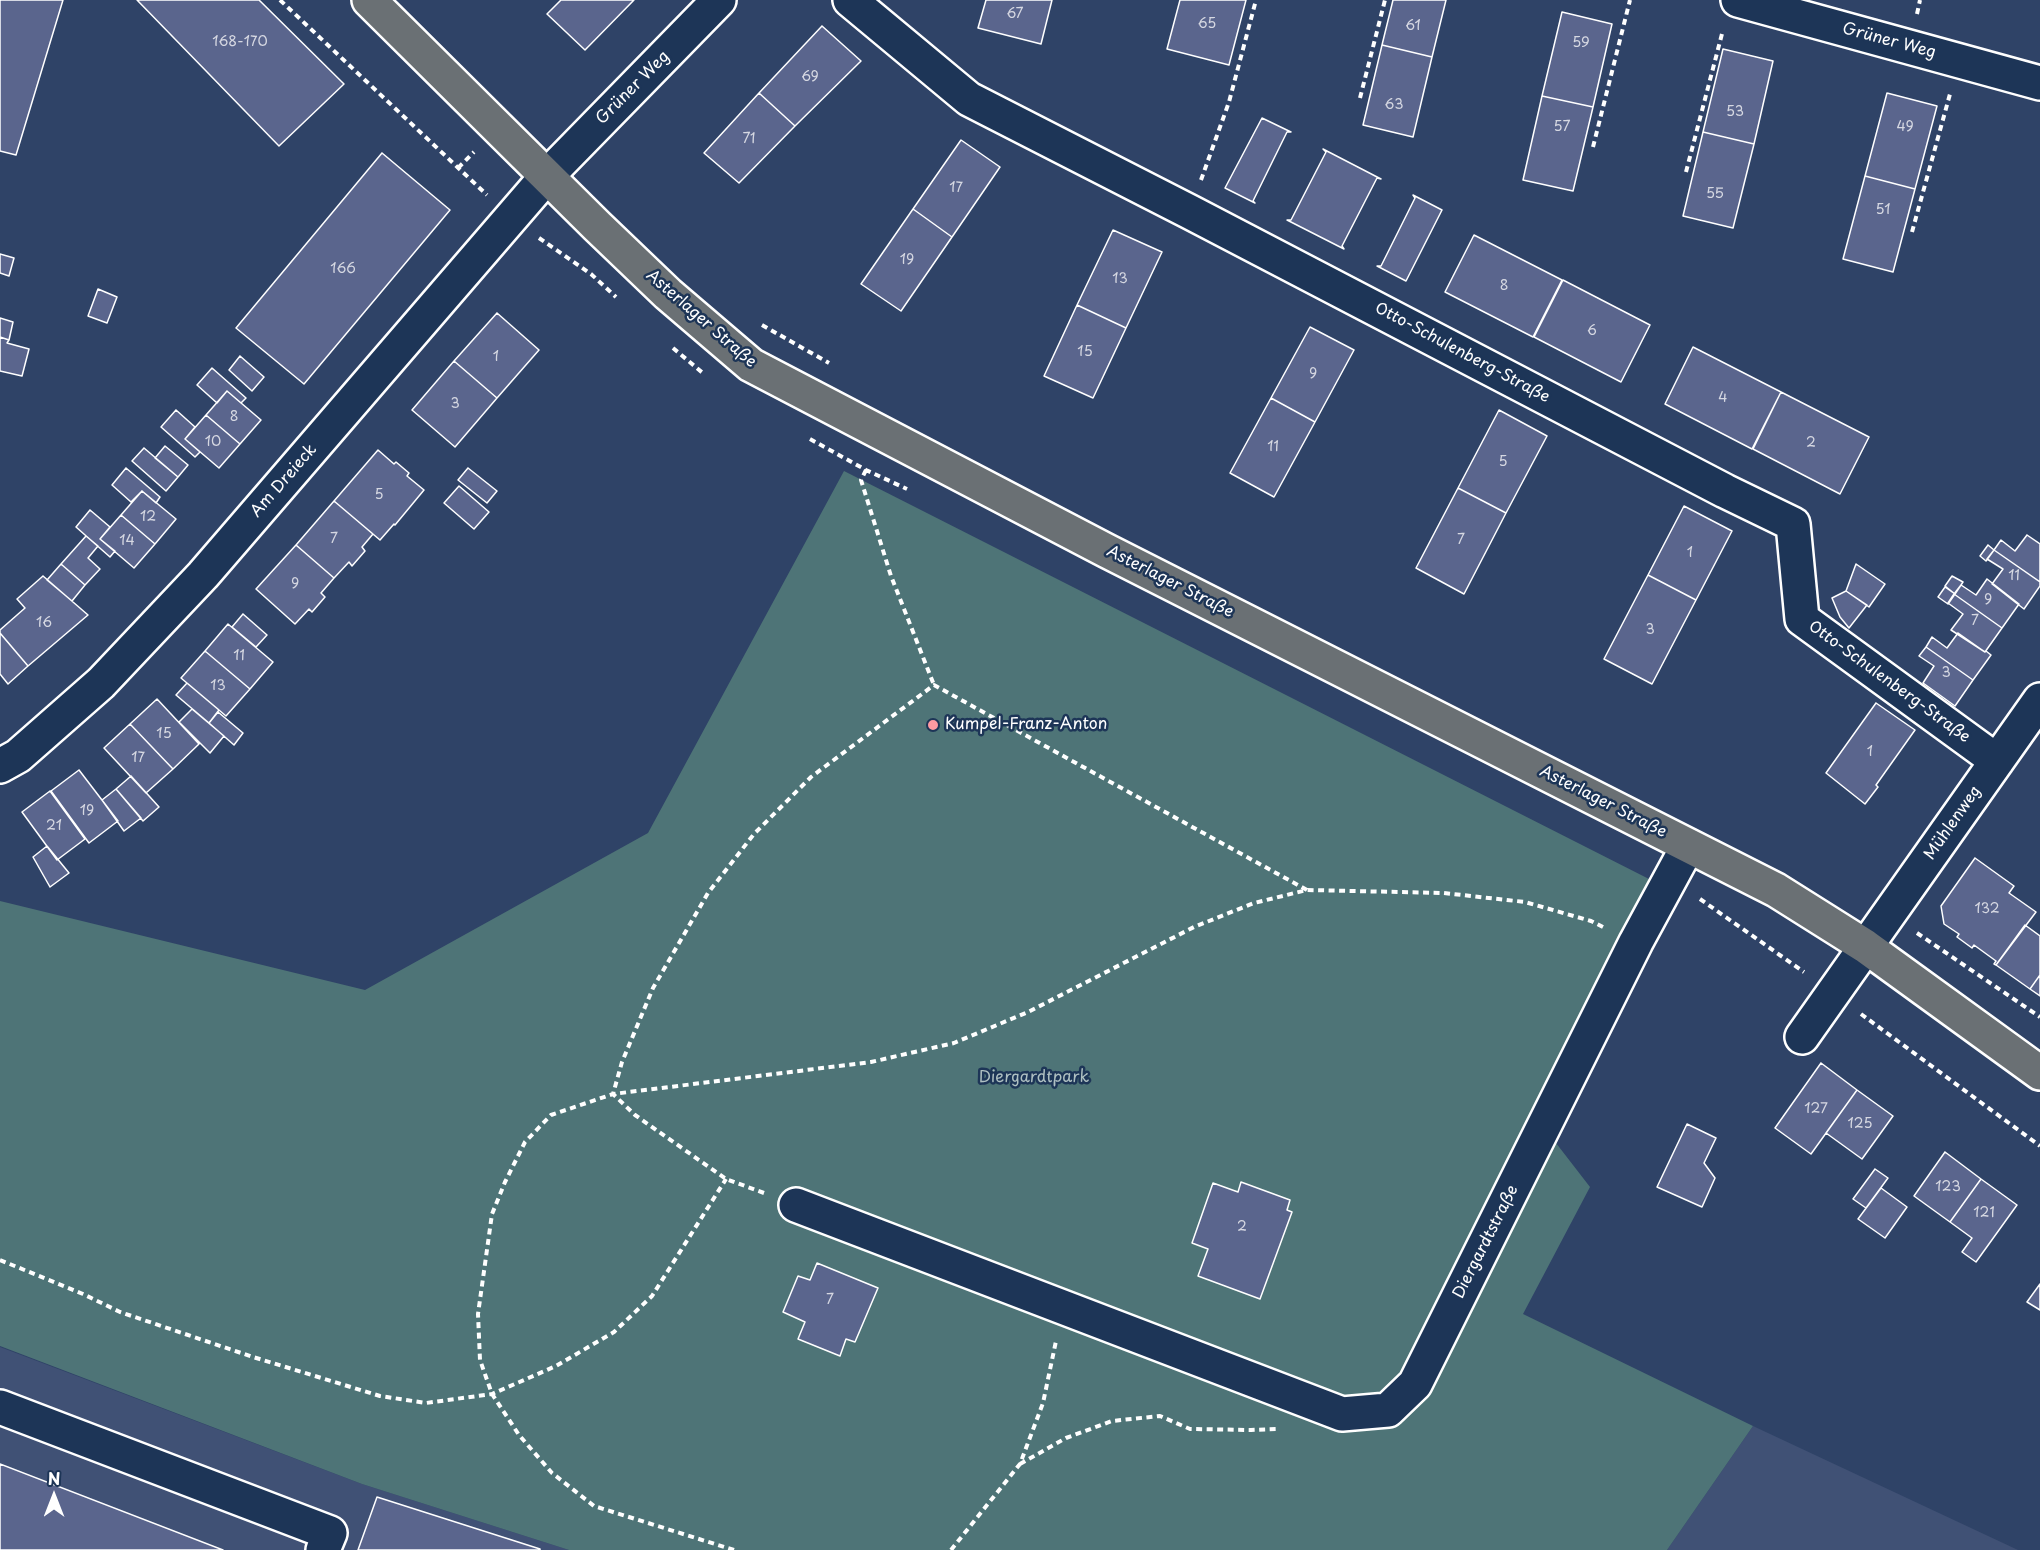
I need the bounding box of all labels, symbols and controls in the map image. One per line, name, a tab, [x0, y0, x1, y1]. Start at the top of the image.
house number: 67	[1006, 6, 1024, 22]
house number: 65	[1198, 16, 1216, 32]
house number: 61	[1405, 18, 1421, 34]
street label: Grüner Weg	[1840, 19, 1938, 63]
house number: 168-170	[212, 34, 268, 50]
house number: 59	[1572, 35, 1590, 51]
street label: Grüner Weg	[592, 47, 674, 129]
house number: 69	[801, 69, 819, 85]
house number: 63	[1385, 97, 1403, 113]
house number: 53	[1726, 104, 1744, 120]
house number: 57	[1554, 119, 1570, 135]
house number: 49	[1896, 119, 1914, 135]
house number: 71	[742, 131, 756, 147]
house number: 17	[949, 180, 963, 196]
house number: 55	[1706, 186, 1724, 202]
house number: 51	[1876, 202, 1890, 218]
house number: 19	[900, 252, 914, 268]
house number: 166	[330, 261, 356, 277]
street label: Asterlager Straße	[642, 266, 760, 372]
house number: 13	[1112, 271, 1128, 287]
house number: 8	[1500, 278, 1508, 294]
street label: Otto-Schulenberg-Straße	[1371, 299, 1553, 407]
house number: 6	[1587, 323, 1597, 339]
house number: 15	[1077, 344, 1093, 360]
house number: 1	[493, 349, 499, 365]
house number: 9	[1309, 366, 1317, 382]
house number: 4	[1718, 390, 1728, 406]
house number: 3	[450, 396, 460, 412]
house number: 8	[230, 409, 238, 425]
house number: 10	[205, 434, 221, 450]
house number: 2	[1806, 435, 1816, 451]
house number: 11	[1267, 439, 1279, 455]
street label: Am Dreieck	[247, 440, 321, 522]
house number: 5	[1498, 454, 1508, 470]
house number: 5	[374, 487, 384, 503]
house number: 12	[140, 509, 156, 525]
house number: 7	[330, 531, 338, 547]
house number: 7	[1457, 532, 1465, 548]
house number: 14	[119, 533, 135, 549]
street label: Asterlager Straße	[1103, 542, 1237, 622]
house number: 1	[1687, 545, 1693, 561]
house number: 11	[2008, 568, 2020, 584]
house number: 9	[291, 576, 299, 592]
house number: 9	[1984, 592, 1992, 608]
house number: 7	[1971, 613, 1979, 629]
house number: 16	[36, 615, 52, 631]
street label: Otto-Schulenberg-Straße	[1804, 617, 1974, 747]
house number: 3	[1645, 622, 1655, 638]
house number: 11	[233, 648, 245, 664]
house number: 3	[1941, 665, 1951, 681]
house number: 13	[210, 678, 226, 694]
place label: Kumpel-Franz-Anton	[945, 715, 1107, 735]
marker: Kumpel-Franz-Anton	[926, 718, 940, 732]
house number: 15	[156, 726, 172, 742]
house number: 1	[1867, 744, 1873, 760]
house number: 17	[131, 750, 145, 766]
street label: Asterlager Straße	[1536, 762, 1670, 842]
street label: Mühlenweg	[1921, 782, 1985, 864]
house number: 19	[80, 803, 94, 819]
house number: 21	[46, 818, 62, 834]
house number: 132	[1974, 901, 2000, 917]
park label: Diergardtpark	[979, 1068, 1089, 1088]
house number: 127	[1804, 1101, 1828, 1117]
house number: 125	[1848, 1116, 1872, 1132]
house number: 123	[1935, 1179, 1961, 1195]
street label: Diergardtstraße	[1449, 1182, 1523, 1302]
house number: 121	[1973, 1205, 1995, 1221]
house number: 2	[1237, 1219, 1247, 1235]
house number: 7	[826, 1292, 834, 1308]
north arrow	[24, 1466, 84, 1526]
text: N	[48, 1466, 60, 1490]

